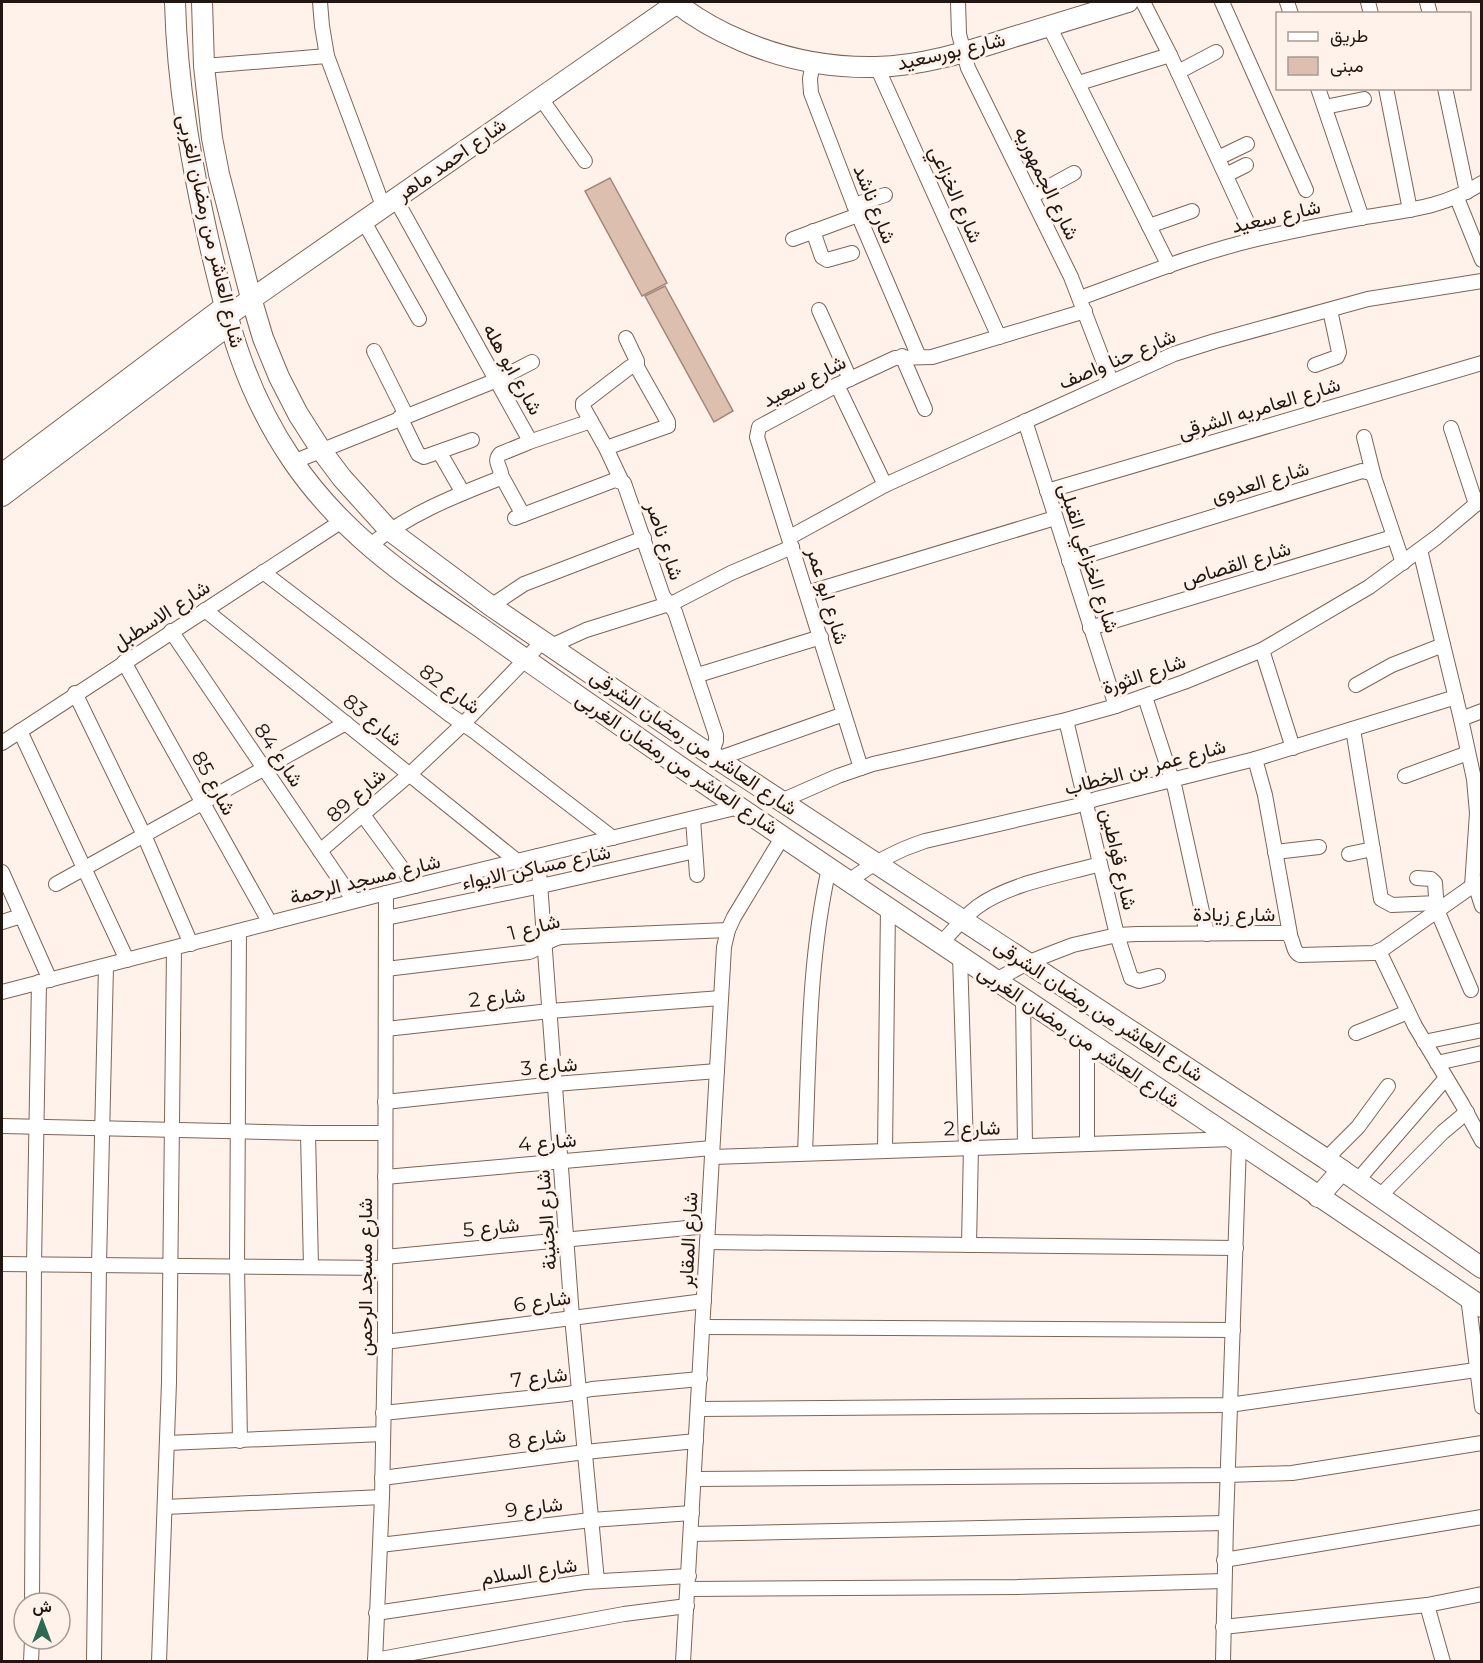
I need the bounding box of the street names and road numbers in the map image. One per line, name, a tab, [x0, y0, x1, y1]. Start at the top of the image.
street label: شارع بورسعيد	[894, 27, 1008, 77]
street label: شارع العاشر من رمضان الغربى	[171, 112, 250, 350]
street label: شارع احمد ماهر	[391, 112, 512, 208]
street label: شارع الجمهوريه	[1007, 122, 1085, 245]
street label: شارع الخزاعي	[919, 142, 988, 248]
street label: شارع ناشد	[847, 161, 902, 248]
street label: شارع سعيد	[1229, 194, 1323, 240]
street label: شارع ابو هله	[476, 319, 548, 420]
street label: شارع حنا واصف	[1055, 324, 1180, 396]
street label: شارع سعيد	[758, 350, 851, 414]
street label: شارع العامريه الشرقى	[1175, 372, 1344, 446]
street label: شارع العدوى	[1208, 456, 1312, 510]
street label: شارع الخزاعي القبلى	[1049, 480, 1124, 637]
street label: شارع ناصر	[639, 498, 689, 584]
street label: شارع القصاص	[1178, 536, 1294, 594]
street label: شارع ابو عمر	[800, 544, 854, 648]
street label: شارع الاسطبل	[108, 575, 215, 657]
street label: شارع الثورة	[1099, 649, 1189, 701]
street label: شارع 82	[414, 659, 485, 721]
street label: شارع العاشر من رمضان الشرقى	[585, 664, 802, 822]
street label: شارع العاشر من رمضان الغربى	[570, 686, 783, 841]
street label: شارع 83	[337, 689, 408, 753]
street label: شارع 84	[247, 719, 309, 792]
street label: شارع عمر بن الخطاب	[1062, 734, 1229, 802]
street label: شارع 85	[185, 747, 241, 820]
street label: شارع 89	[322, 763, 392, 829]
street label: شارع قواطين	[1094, 806, 1142, 913]
street label: شارع مساكن الايواء	[459, 839, 613, 896]
street label: شارع مسجد الرحمة	[287, 849, 443, 911]
street label: شارع زيادة	[1193, 902, 1275, 928]
street label: شارع 1	[505, 909, 563, 947]
street label: شارع العاشر من رمضان الشرقى	[989, 933, 1208, 1088]
street label: شارع العاشر من رمضان الغربى	[972, 959, 1185, 1114]
street label: شارع 2	[467, 982, 527, 1014]
street label: شارع 3	[520, 1052, 578, 1082]
street label: شارع 2	[943, 1116, 1001, 1142]
street label: شارع 4	[517, 1127, 577, 1159]
street label: شارع الجنينة	[531, 1169, 563, 1271]
street label: شارع المقابر	[673, 1191, 704, 1290]
street label: شارع مسجد الرحمن	[353, 1198, 379, 1356]
street label: شارع 5	[462, 1212, 521, 1244]
street label: شارع 6	[512, 1285, 572, 1319]
street label: شارع 7	[509, 1362, 569, 1394]
street label: شارع 8	[507, 1423, 568, 1455]
street label: شارع 9	[504, 1492, 564, 1524]
street label: شارع السلام	[479, 1552, 579, 1592]

